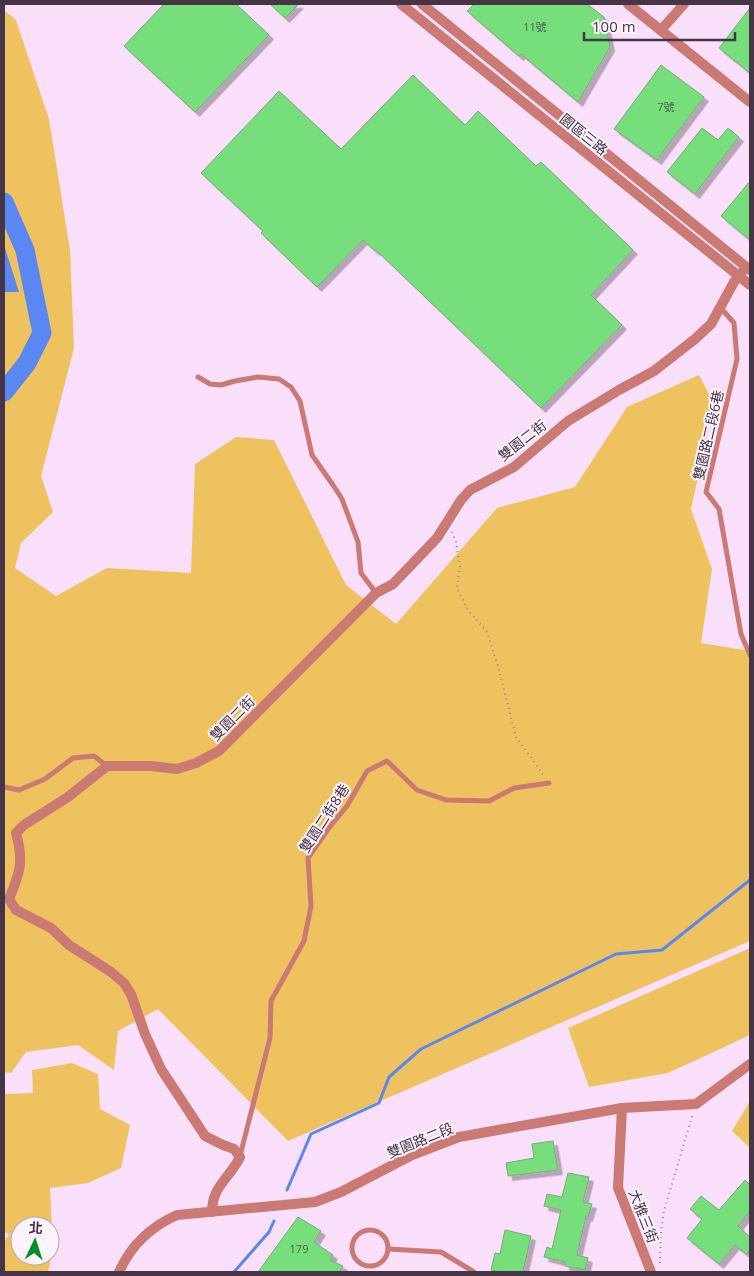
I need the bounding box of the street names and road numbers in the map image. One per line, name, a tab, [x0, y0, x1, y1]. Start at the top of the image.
street label: 園區三路	[556, 109, 612, 159]
street label: 雙園路二段6巷	[688, 388, 728, 482]
street label: 雙園二街	[494, 415, 550, 465]
street label: 雙園二街	[205, 691, 259, 745]
street label: 雙園二街8巷	[295, 780, 353, 856]
street label: 雙園路二段	[384, 1118, 456, 1162]
street label: 大雅三街	[625, 1186, 663, 1246]

